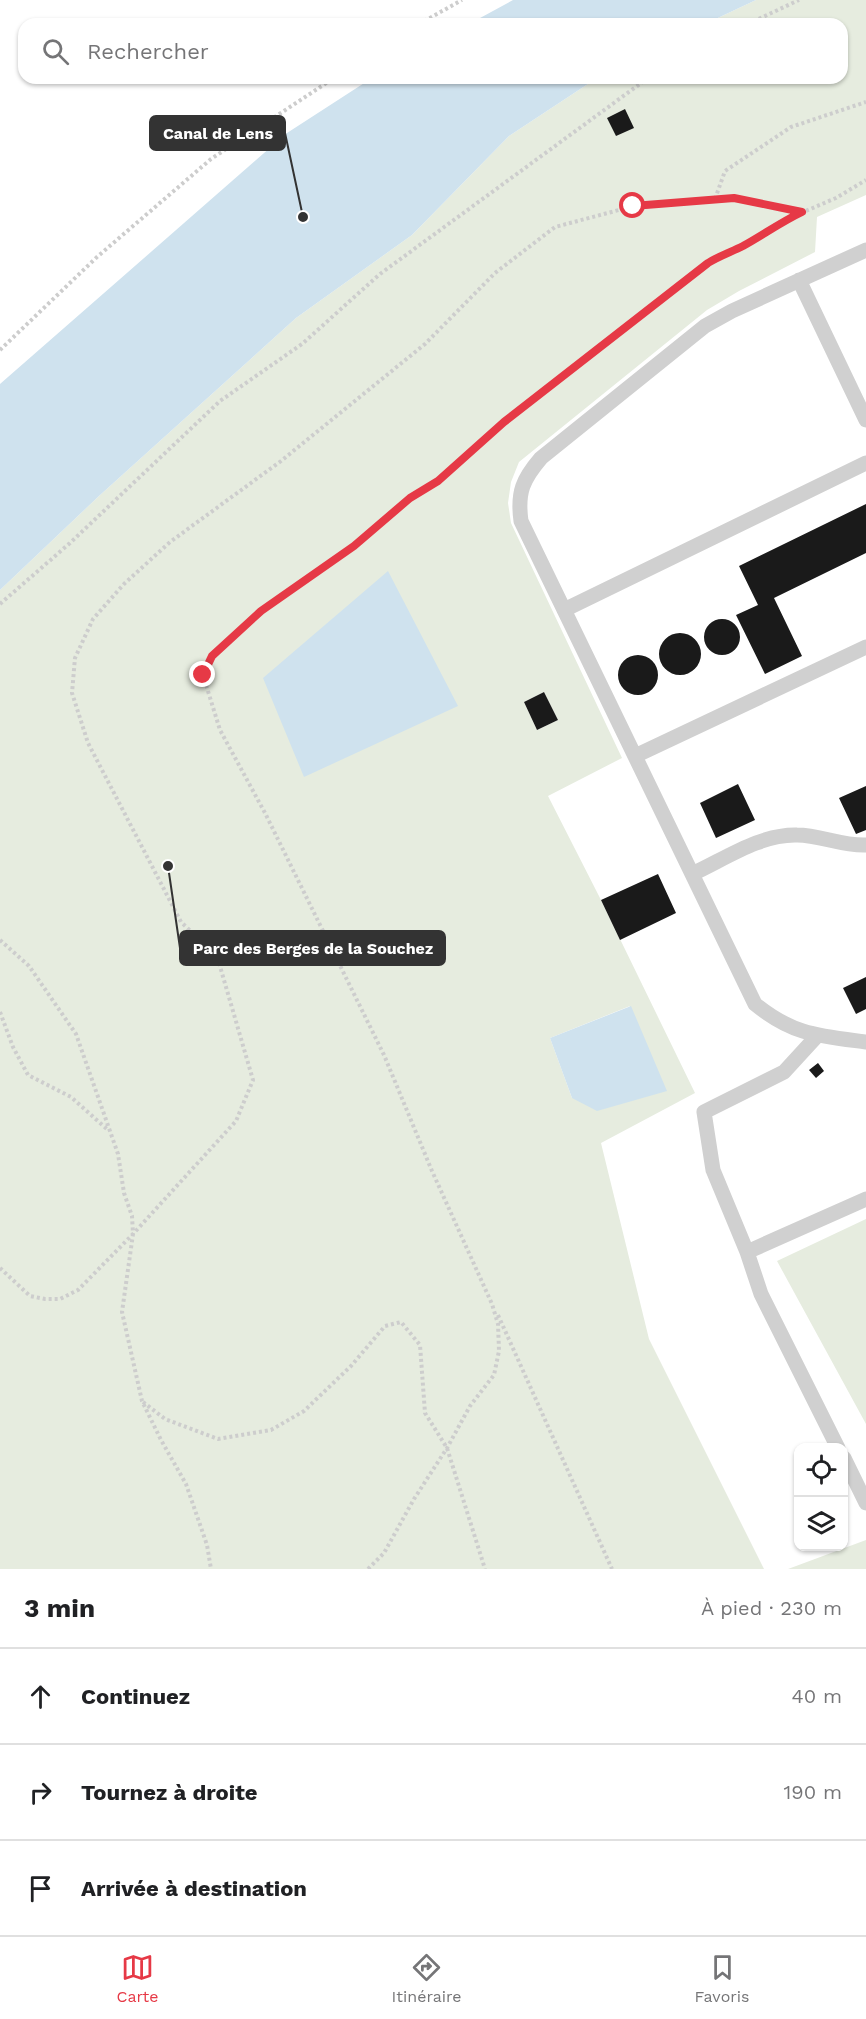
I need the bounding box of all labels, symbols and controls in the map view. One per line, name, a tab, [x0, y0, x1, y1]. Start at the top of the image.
search box	[18, 18, 848, 84]
icon: search	[39, 35, 72, 68]
text: Rechercher	[87, 39, 209, 64]
callout: Canal de Lens	[150, 116, 285, 150]
text: Canal de Lens	[163, 124, 273, 143]
route start	[619, 192, 645, 218]
route end	[189, 661, 215, 687]
callout: Parc des Berges de la Souchez	[180, 931, 445, 965]
text: Parc des Berges de la Souchez	[193, 939, 433, 958]
map controls	[794, 1443, 848, 1551]
button: locate	[794, 1443, 848, 1497]
button: layers	[794, 1497, 848, 1551]
text: 3 min	[24, 1593, 95, 1623]
text: À pied · 230 m	[701, 1596, 842, 1620]
icon: ahead	[24, 1680, 57, 1713]
text: Continuez	[81, 1684, 190, 1709]
text: 40 m	[791, 1684, 842, 1708]
icon: right	[24, 1776, 57, 1809]
text: Tournez à droite	[81, 1780, 258, 1805]
text: 190 m	[784, 1780, 842, 1804]
icon: arrive	[24, 1872, 57, 1905]
text: Arrivée à destination	[81, 1876, 307, 1901]
tab: Carte	[117, 1951, 159, 2006]
tab: Itinéraire	[392, 1951, 462, 2006]
tab: Favoris	[695, 1951, 749, 2006]

